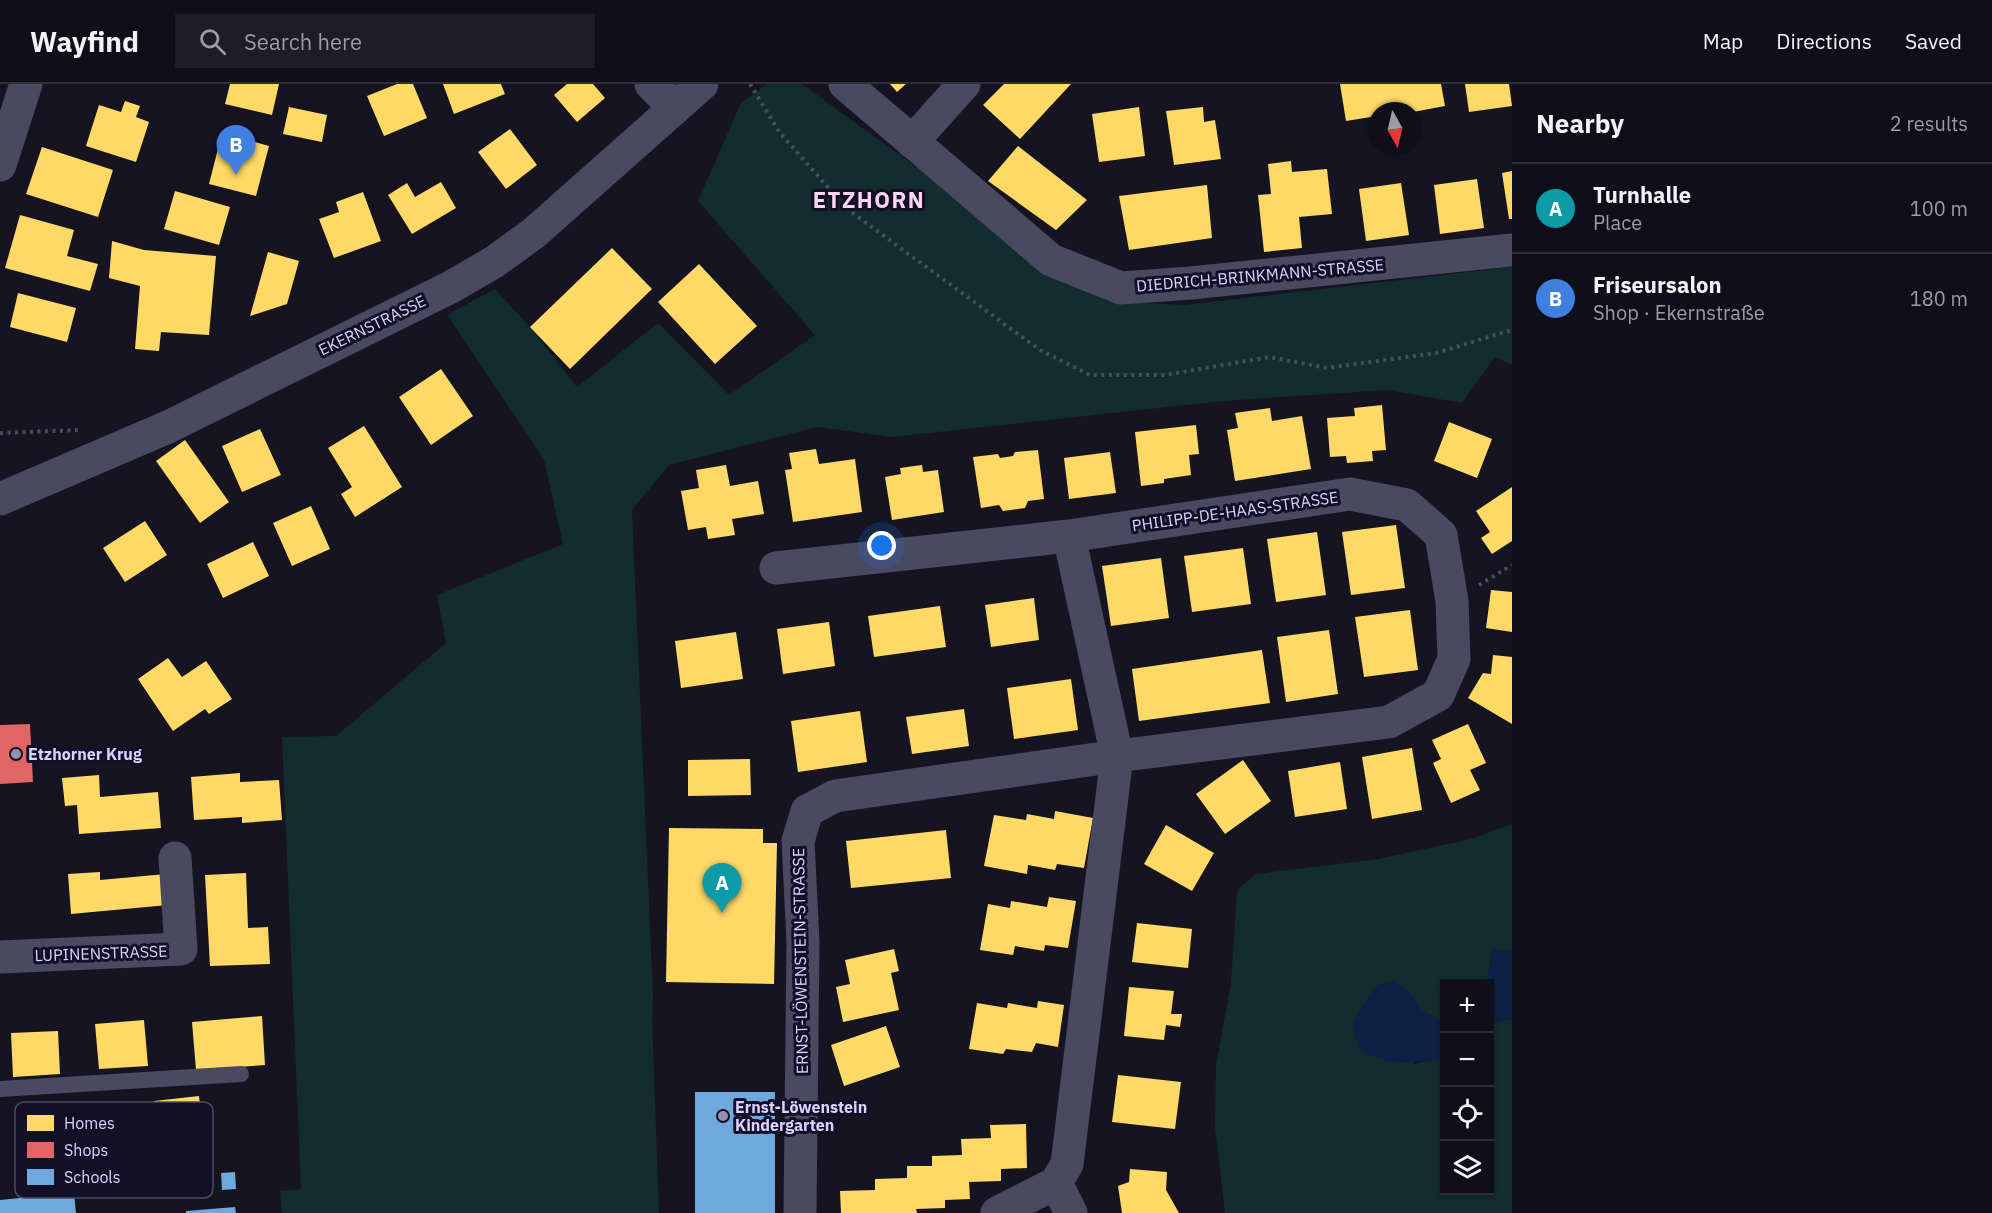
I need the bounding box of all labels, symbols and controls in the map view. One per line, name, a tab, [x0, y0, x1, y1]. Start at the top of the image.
search box	[175, 14, 595, 68]
text: Wayfind	[30, 23, 139, 60]
icon: search	[196, 25, 229, 58]
text: Search here	[244, 27, 362, 56]
text: Map	[1703, 27, 1743, 55]
text: Directions	[1776, 27, 1872, 55]
text: Saved	[1905, 27, 1962, 55]
north arrow	[1368, 102, 1422, 156]
text: Nearby	[1536, 106, 1624, 140]
text: 2 results	[1890, 110, 1968, 137]
pin: B	[216, 126, 256, 175]
text: Turnhalle	[1593, 180, 1691, 209]
district label: ETZHORN	[813, 185, 925, 214]
text: A	[1549, 195, 1562, 222]
text: 100 m	[1910, 195, 1968, 222]
text: Place	[1593, 209, 1642, 236]
street label: DIEDRICH-BRINKMANN-STRASSE	[1135, 254, 1385, 296]
text: Friseursalon	[1593, 270, 1722, 299]
text: B	[1549, 285, 1562, 312]
text: 180 m	[1910, 285, 1968, 312]
street label: EKERNSTRASSE	[315, 290, 429, 360]
text: Shop · Ekernstraße	[1593, 299, 1765, 326]
street label: PHILIPP-DE-HAAS-STRASSE	[1131, 487, 1339, 535]
your location	[867, 531, 896, 560]
place label: Etzhorner Krug	[28, 744, 142, 764]
marker: Etzhorner Krug	[9, 747, 23, 761]
street label: ERNST-LÖWENSTEIN-STRASSE	[788, 848, 812, 1074]
pin: A	[702, 864, 742, 913]
street label: LUPINENSTRASSE	[34, 941, 168, 965]
map controls	[1440, 979, 1494, 1195]
button: +	[1440, 979, 1494, 1033]
button: −	[1440, 1033, 1494, 1087]
button: locate	[1440, 1087, 1494, 1141]
place label: Ernst-Löwenstein Kindergarten	[735, 1097, 867, 1135]
legend	[15, 1102, 213, 1198]
marker: Ernst-Löwenstein Kindergarten	[716, 1109, 730, 1123]
text: Homes	[64, 1113, 115, 1133]
text: Shops	[64, 1140, 108, 1160]
button: layers	[1440, 1141, 1494, 1195]
text: Schools	[64, 1167, 121, 1187]

